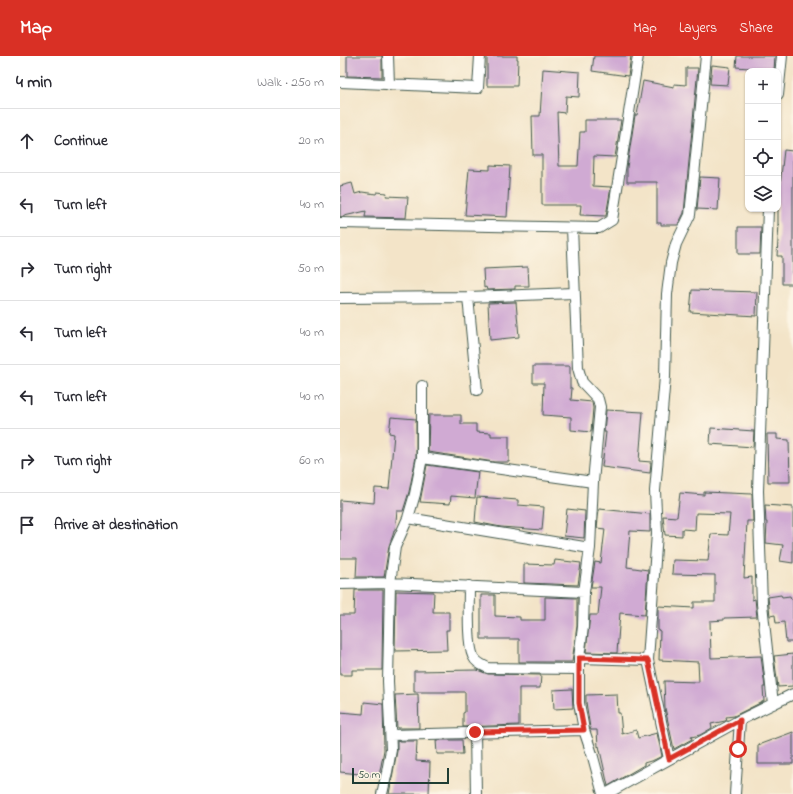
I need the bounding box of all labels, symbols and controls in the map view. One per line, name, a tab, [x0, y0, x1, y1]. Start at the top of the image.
text: Map	[20, 15, 52, 42]
text: Map	[633, 18, 657, 39]
text: Layers	[679, 18, 717, 39]
text: Share	[739, 18, 773, 39]
map controls	[745, 68, 781, 212]
button: +	[745, 68, 781, 104]
text: 4 min	[16, 70, 52, 95]
text: Walk · 250 m	[257, 73, 324, 92]
button: −	[745, 104, 781, 140]
icon: ahead	[16, 130, 38, 152]
text: Continue	[54, 130, 108, 152]
text: 20 m	[299, 131, 324, 150]
button: locate	[745, 140, 781, 176]
button: layers	[745, 176, 781, 212]
icon: left	[16, 194, 38, 216]
text: Turn left	[54, 194, 107, 216]
text: 40 m	[300, 195, 324, 214]
icon: right	[16, 258, 38, 280]
text: Turn right	[54, 258, 112, 280]
text: 50 m	[298, 259, 324, 278]
icon: left	[16, 322, 38, 344]
text: Turn left	[54, 322, 107, 344]
text: 40 m	[300, 323, 324, 342]
icon: left	[16, 386, 38, 408]
text: Turn left	[54, 386, 107, 408]
text: 40 m	[300, 387, 324, 406]
icon: right	[16, 450, 38, 472]
text: Turn right	[54, 450, 112, 472]
text: 60 m	[299, 451, 324, 470]
icon: arrive	[16, 514, 38, 536]
text: Arrive at destination	[54, 514, 178, 536]
route end	[466, 723, 484, 741]
route start	[729, 740, 747, 758]
scale bar	[352, 766, 449, 785]
text: 50 m	[358, 767, 380, 783]

